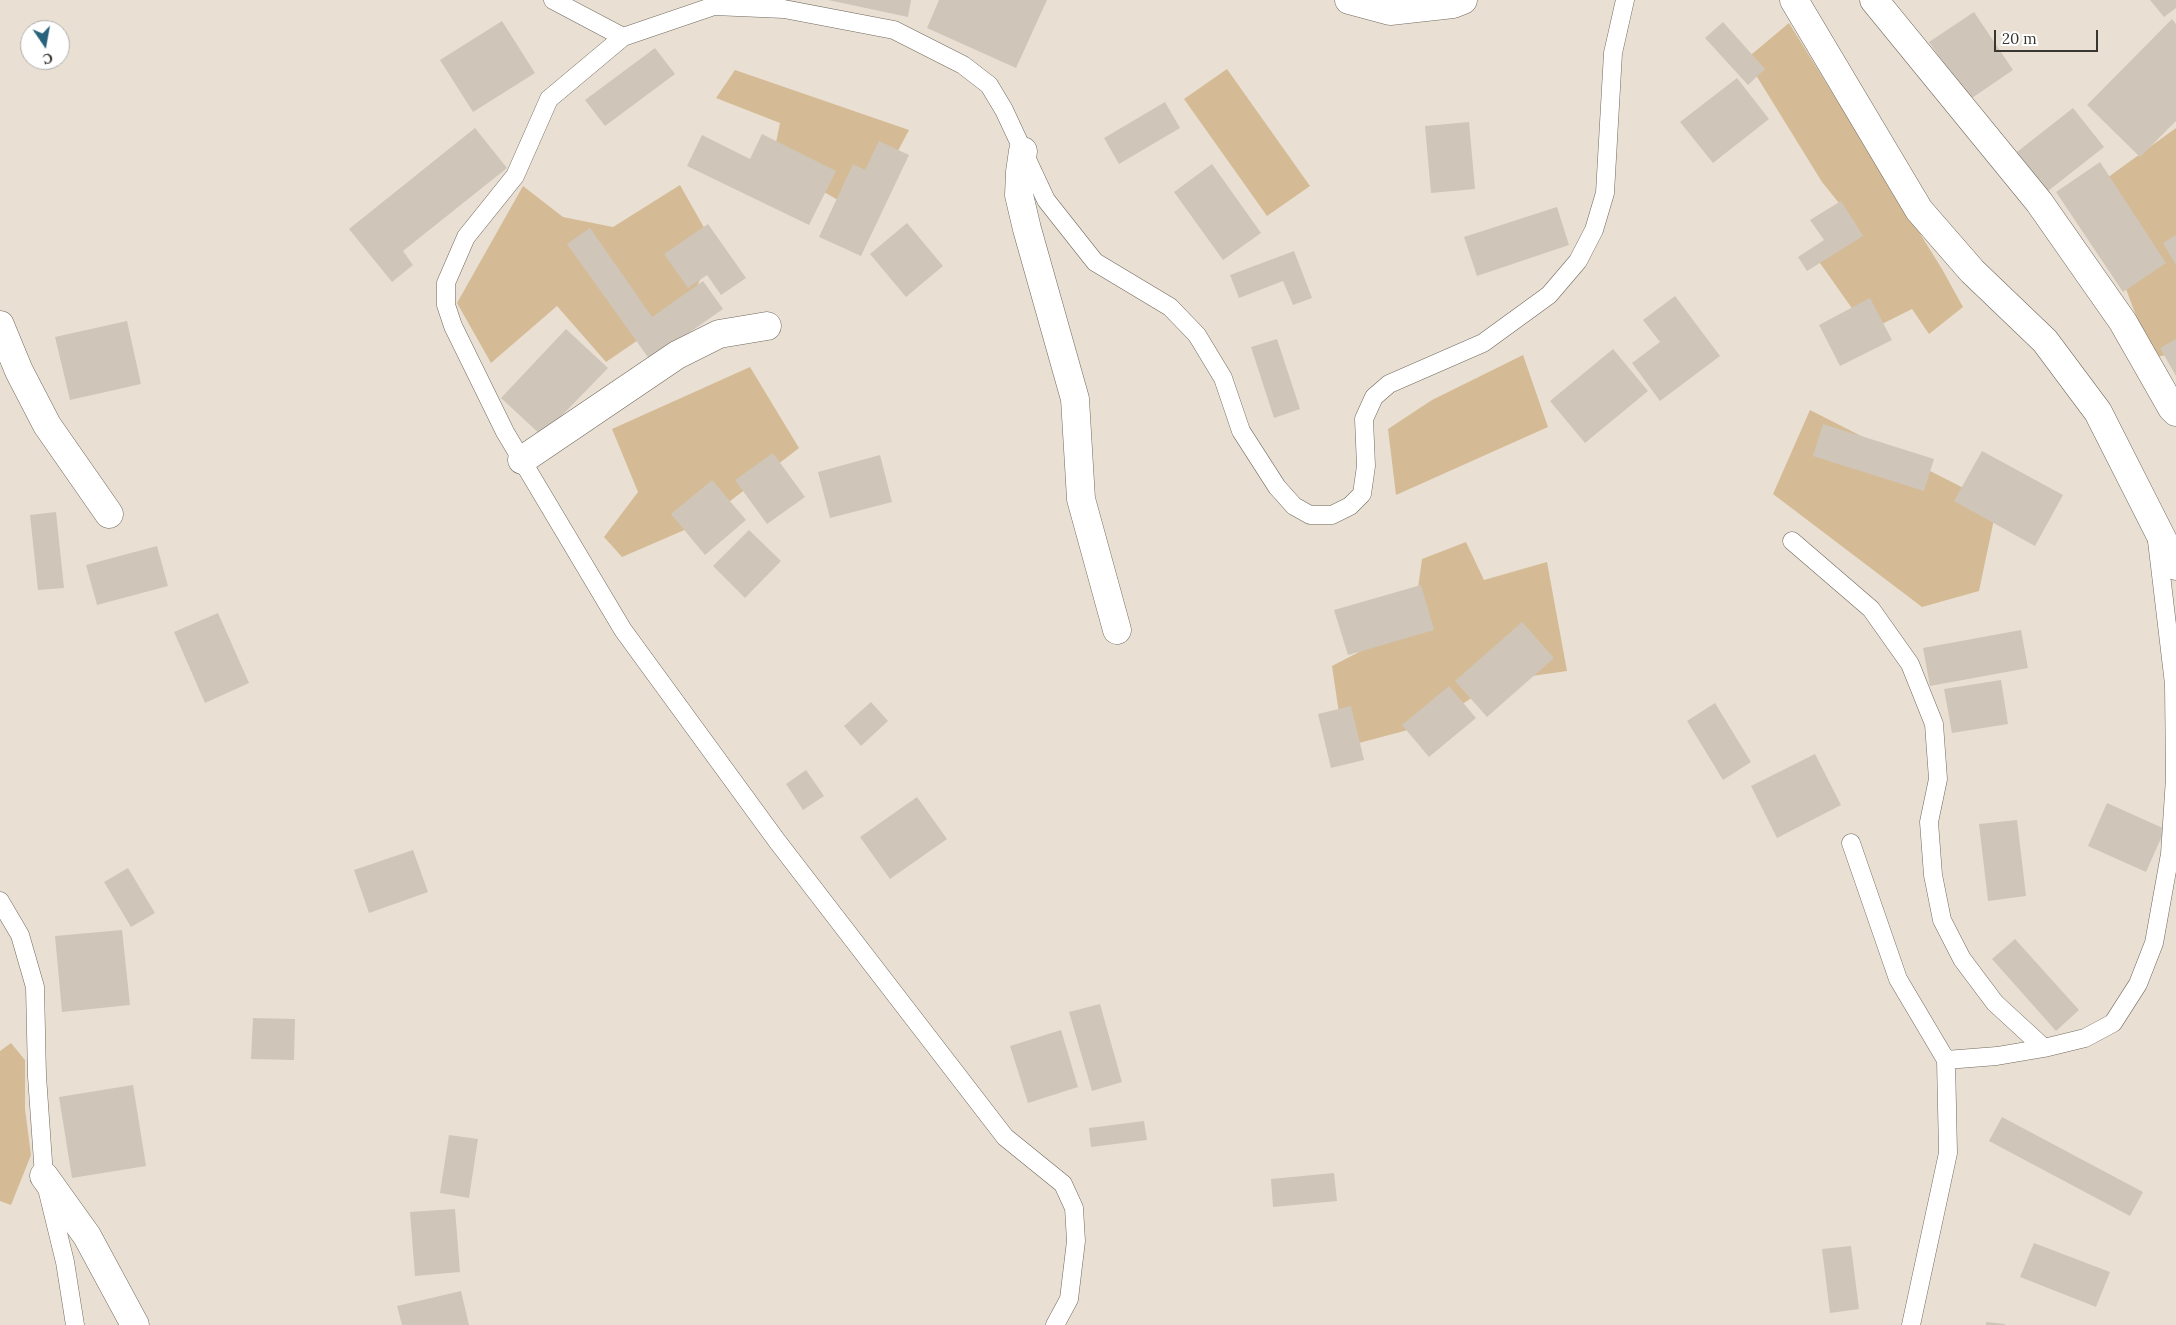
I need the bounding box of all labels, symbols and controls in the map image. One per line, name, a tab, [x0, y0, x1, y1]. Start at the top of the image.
north arrow	[20, 20, 70, 70]
scale bar	[1996, 20, 2100, 52]
text: 20 m	[2002, 29, 2037, 48]
text: С	[41, 49, 55, 68]

